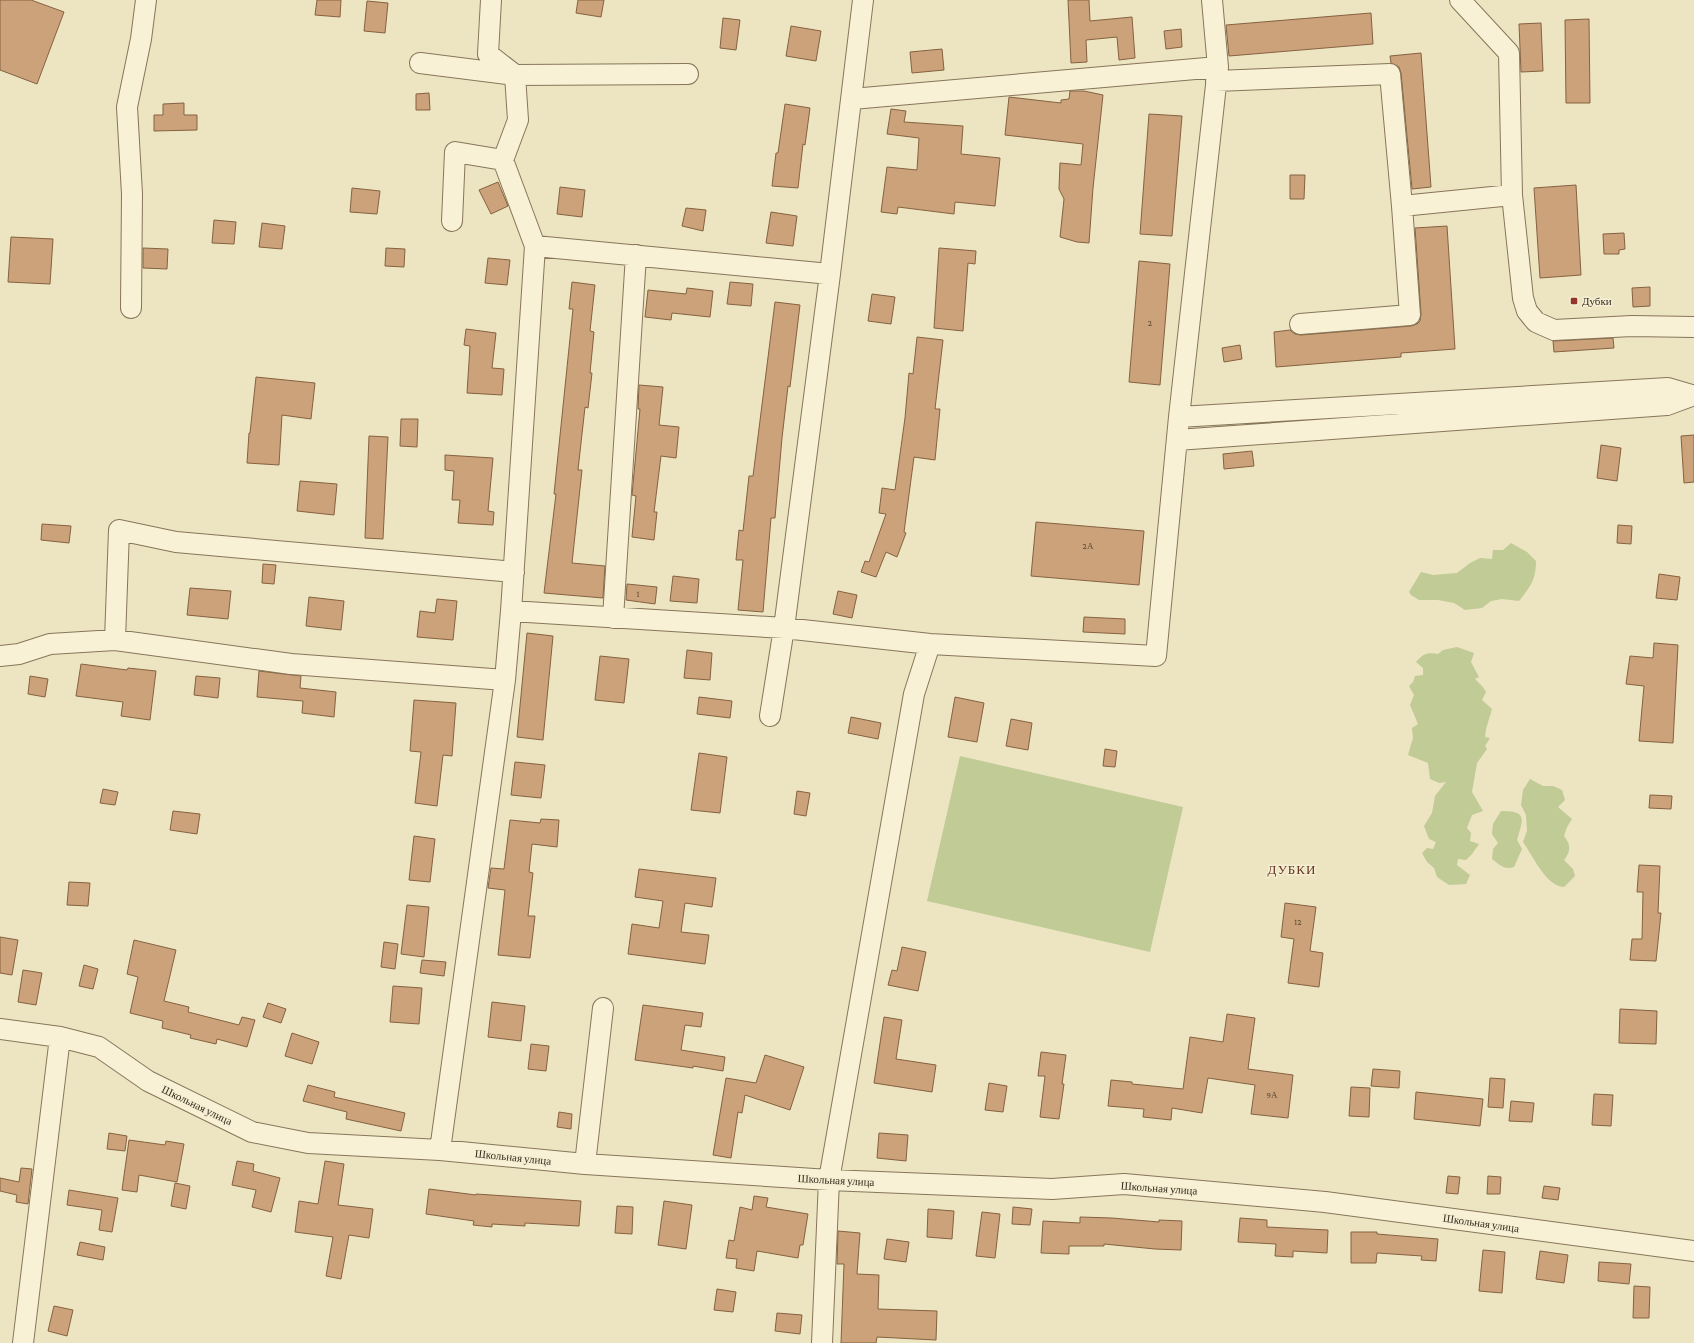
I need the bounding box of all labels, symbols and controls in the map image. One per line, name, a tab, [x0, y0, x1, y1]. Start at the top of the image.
place label: Дубки	[1582, 295, 1612, 307]
marker: Дубки	[1569, 296, 1579, 306]
house number: 2	[1148, 318, 1152, 328]
house number: 2А	[1083, 541, 1094, 551]
house number: 1	[637, 589, 640, 599]
district label: ДУБКИ	[1268, 862, 1316, 877]
house number: 12	[1294, 917, 1302, 927]
street label: Школьная улица	[160, 1083, 234, 1127]
house number: 9А	[1266, 1090, 1278, 1100]
street label: Школьная улица	[474, 1147, 552, 1167]
street label: Школьная улица	[797, 1172, 875, 1188]
street label: Школьная улица	[1120, 1179, 1198, 1197]
street label: Школьная улица	[1442, 1212, 1520, 1234]

